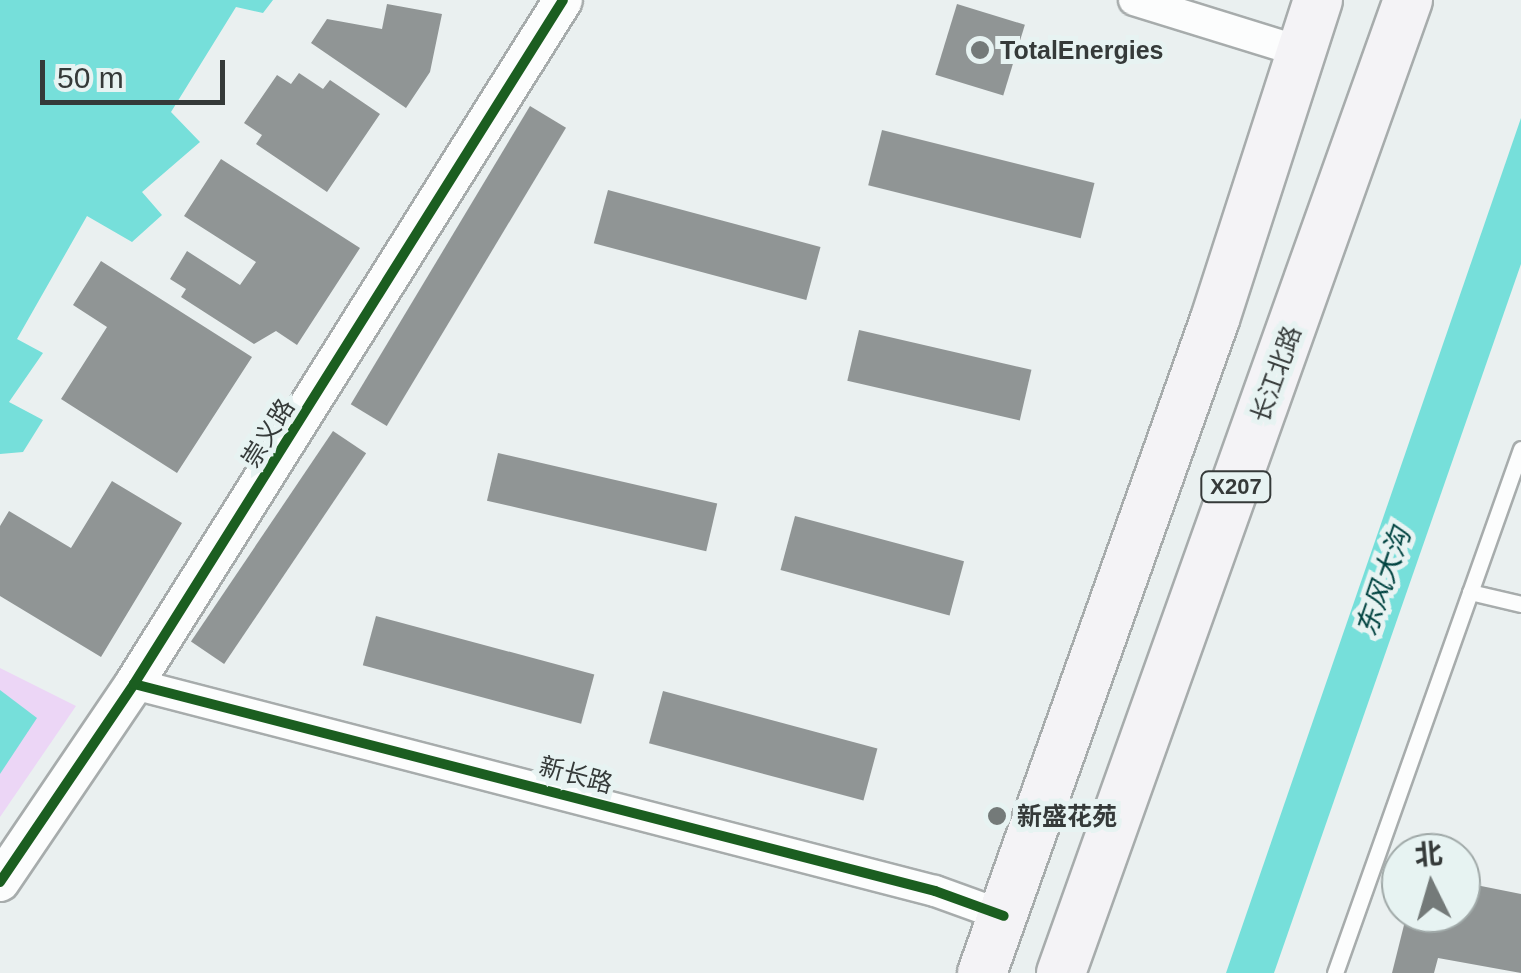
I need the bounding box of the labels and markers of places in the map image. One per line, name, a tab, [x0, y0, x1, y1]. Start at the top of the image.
place label: TotalEnergies	[1000, 35, 1163, 65]
marker: TotalEnergies	[969, 39, 991, 61]
place label: 新盛花苑	[1017, 801, 1117, 831]
marker: 新盛花苑	[986, 805, 1008, 827]

